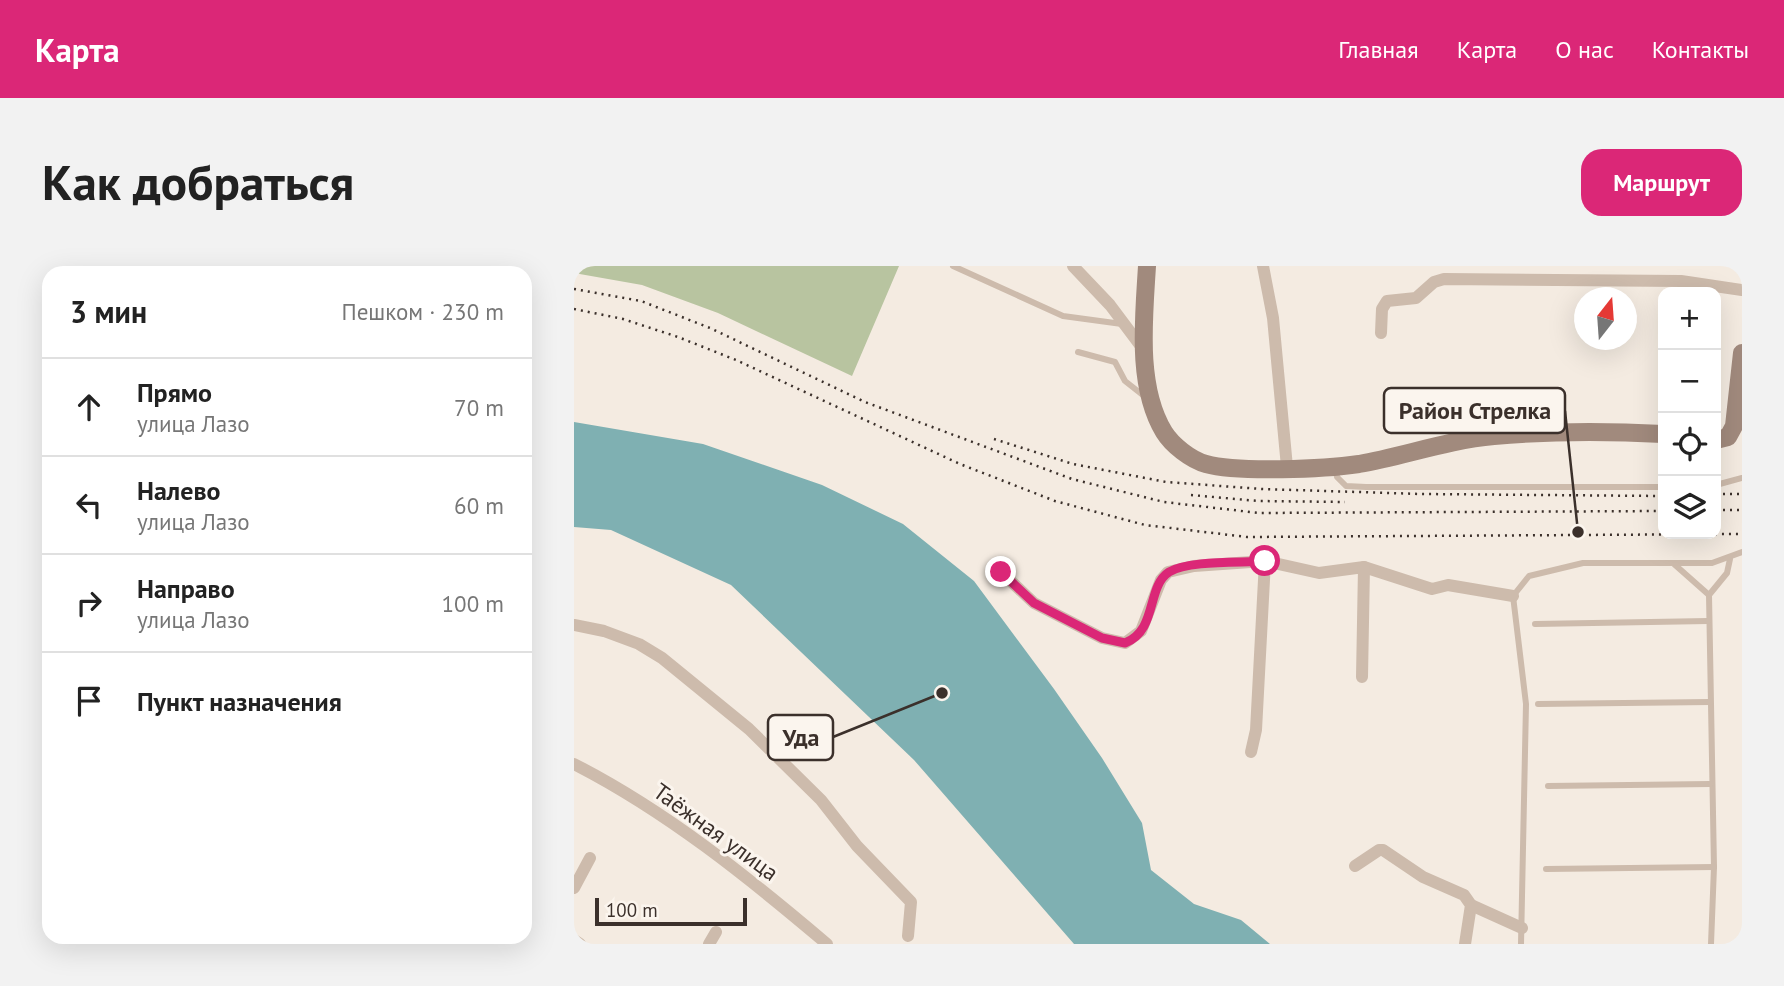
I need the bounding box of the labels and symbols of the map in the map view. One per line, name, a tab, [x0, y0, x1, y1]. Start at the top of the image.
north arrow	[1574, 287, 1637, 350]
callout: Район Стрелка	[1384, 388, 1565, 433]
text: Район Стрелка	[1399, 395, 1551, 426]
route start	[1249, 545, 1280, 576]
route end	[985, 556, 1016, 587]
callout: Уда	[768, 715, 833, 760]
text: Уда	[781, 722, 820, 753]
street label: Таёжная улица	[648, 776, 785, 887]
scale bar	[595, 895, 747, 927]

